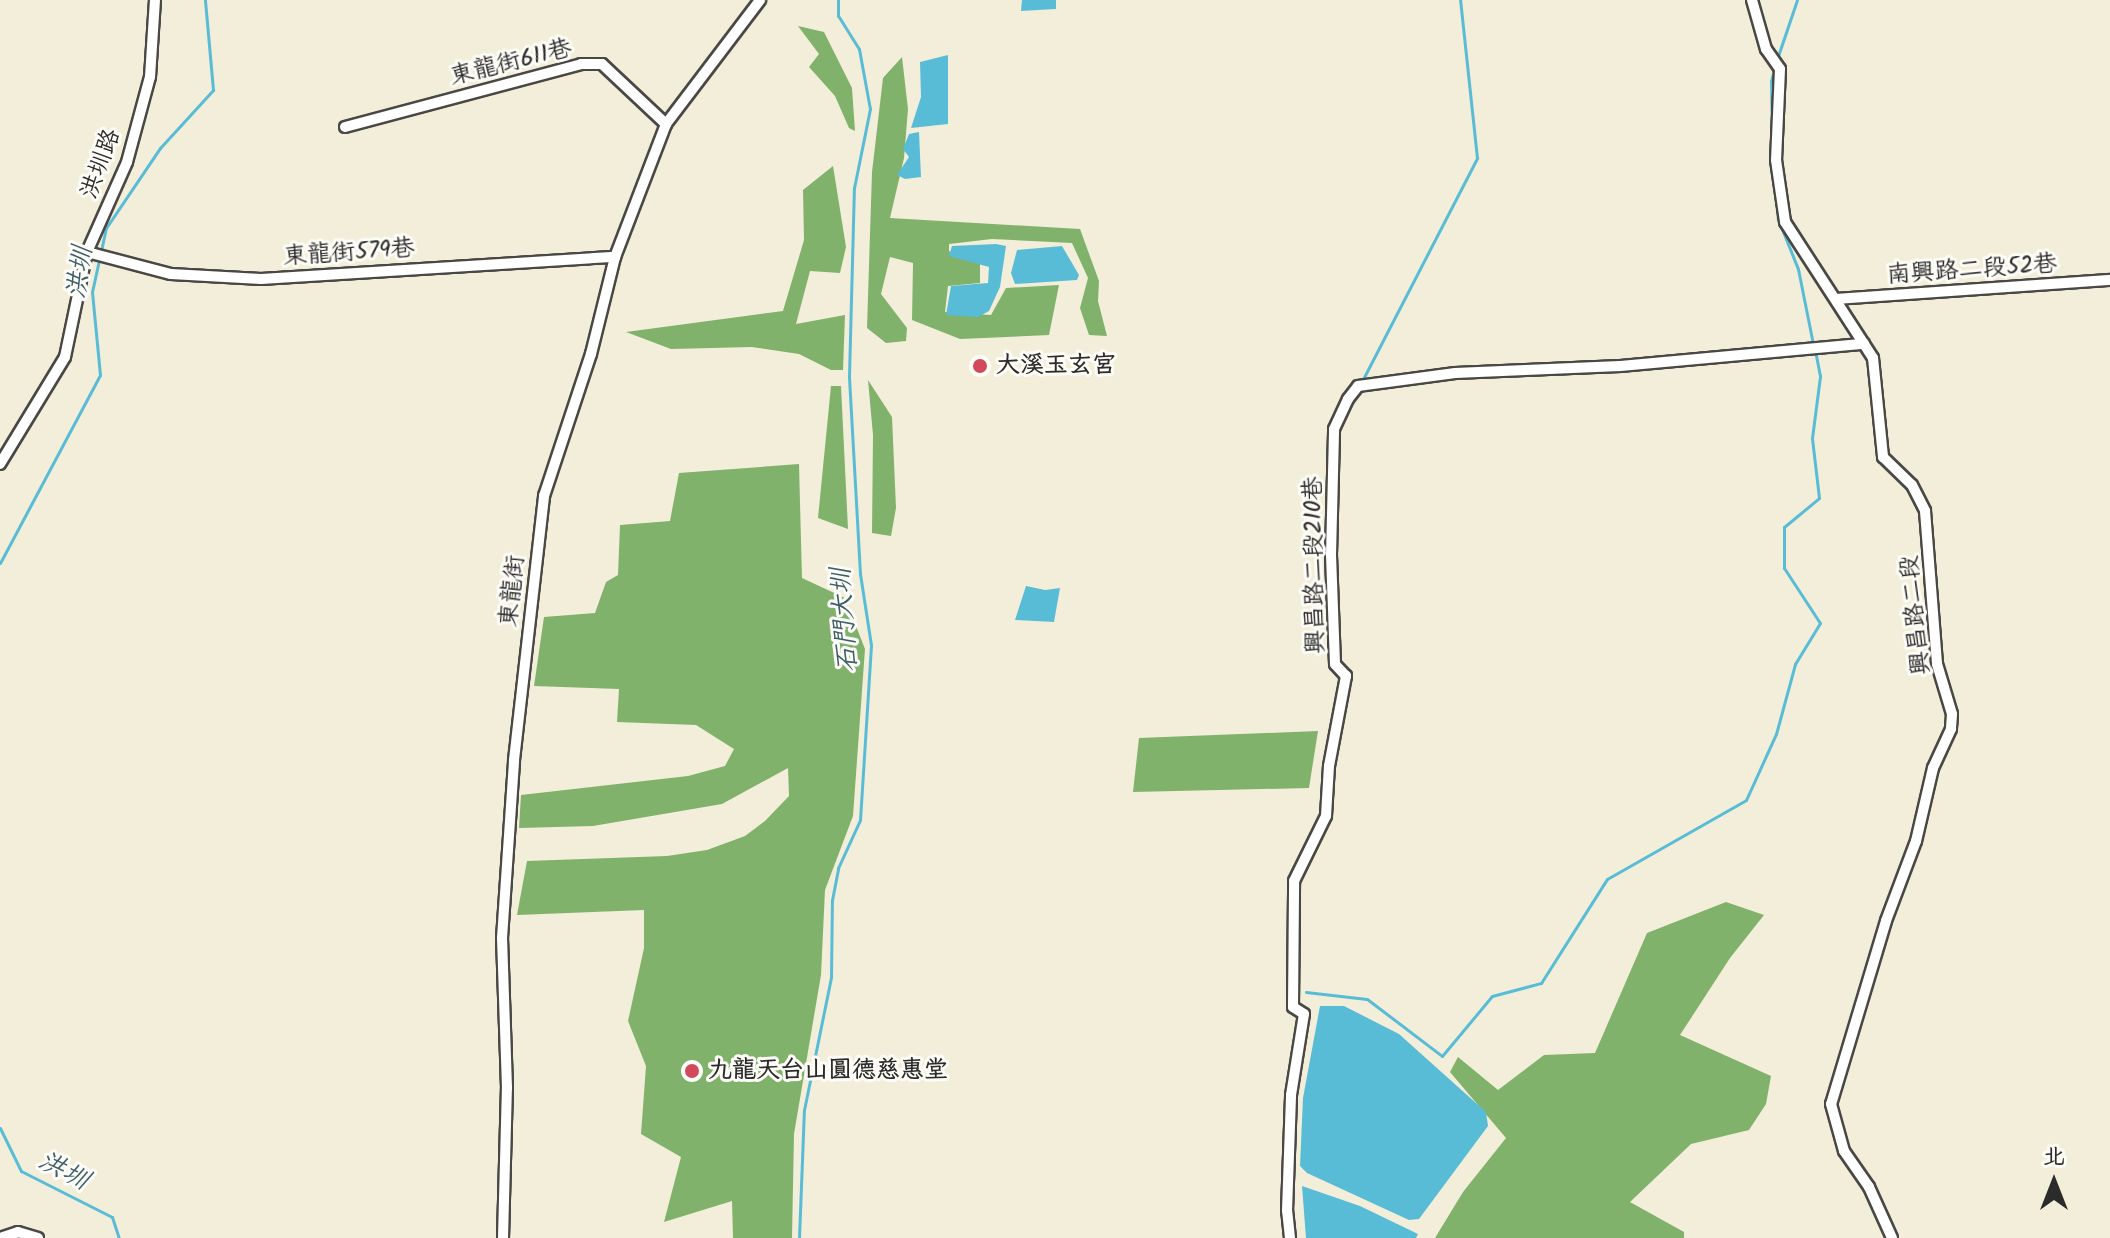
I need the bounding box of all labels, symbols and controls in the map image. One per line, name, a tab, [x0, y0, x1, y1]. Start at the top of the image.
street label: 東龍街611巷	[447, 34, 575, 92]
street label: 洪圳路	[75, 125, 127, 203]
street label: 東龍街579巷	[282, 234, 416, 272]
water label: 洪圳	[62, 245, 100, 301]
street label: 南興路二段52巷	[1886, 250, 2058, 290]
place label: 大溪玉玄宮	[996, 352, 1116, 380]
marker: 大溪玉玄宮	[971, 357, 989, 375]
street label: 興昌路二段210巷	[1299, 476, 1331, 654]
street label: 東龍街	[495, 554, 531, 628]
street label: 興昌路二段	[1895, 554, 1937, 676]
water label: 石門大圳	[827, 567, 865, 673]
place label: 九龍天台山圓德慈惠堂	[708, 1057, 948, 1085]
marker: 九龍天台山圓德慈惠堂	[683, 1062, 701, 1080]
text: 北	[2043, 1140, 2065, 1175]
north arrow	[2014, 1142, 2094, 1222]
water label: 洪圳	[33, 1146, 93, 1198]

